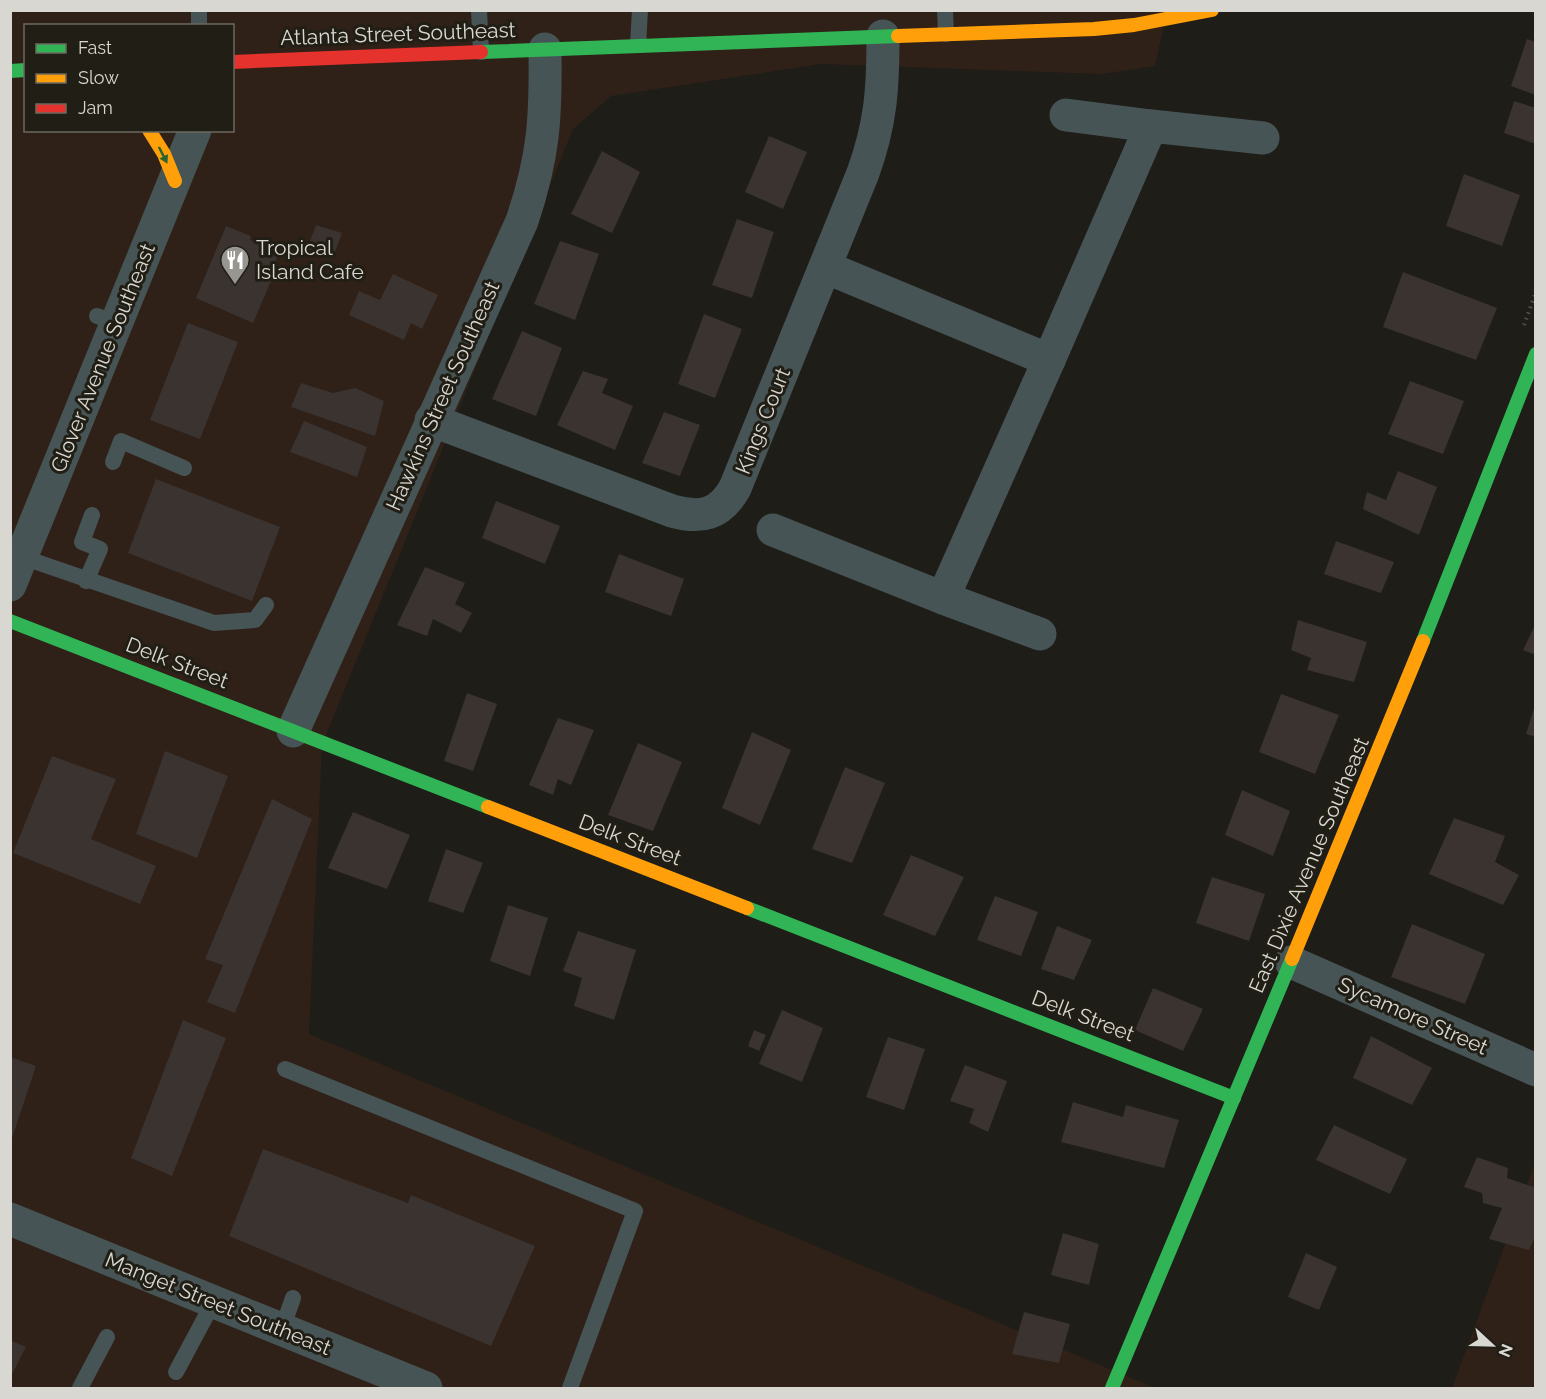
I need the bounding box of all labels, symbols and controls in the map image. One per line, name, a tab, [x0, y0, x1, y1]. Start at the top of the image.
street label: Atlanta Street Southeast	[280, 17, 516, 50]
legend	[24, 24, 234, 132]
text: Fast	[78, 37, 112, 58]
text: Slow	[78, 67, 119, 88]
text: Jam	[78, 97, 113, 118]
one-way arrow	[158, 147, 168, 164]
place label: Tropical Island Cafe	[256, 235, 364, 284]
street label: Glover Avenue Southeast	[45, 240, 160, 476]
restaurant icon: Tropical Island Cafe	[219, 244, 251, 286]
street label: Hawkins Street Southeast	[381, 277, 505, 514]
street label: Kings Court	[730, 364, 795, 478]
street label: Delk Street	[122, 632, 232, 694]
street label: East Dixie Avenue Southeast	[1243, 733, 1374, 996]
street label: Delk Street	[575, 809, 685, 871]
street label: Sycamore Street	[1335, 971, 1492, 1060]
street label: Delk Street	[1028, 985, 1138, 1047]
street label: Manget Street Southeast	[102, 1247, 335, 1360]
north arrow	[1462, 1315, 1522, 1375]
text: N	[1494, 1341, 1517, 1360]

